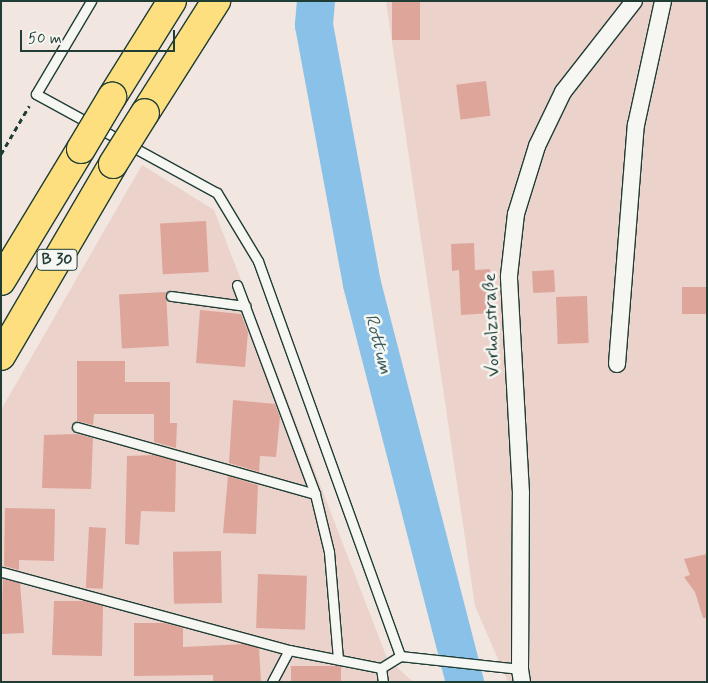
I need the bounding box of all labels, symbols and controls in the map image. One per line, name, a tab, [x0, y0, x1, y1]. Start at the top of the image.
scale bar	[22, 20, 178, 52]
text: 50 m	[28, 29, 62, 49]
road number: B 30	[36, 246, 78, 274]
street label: Vorholzstraße	[479, 273, 505, 377]
water label: Rottum	[359, 312, 397, 376]

